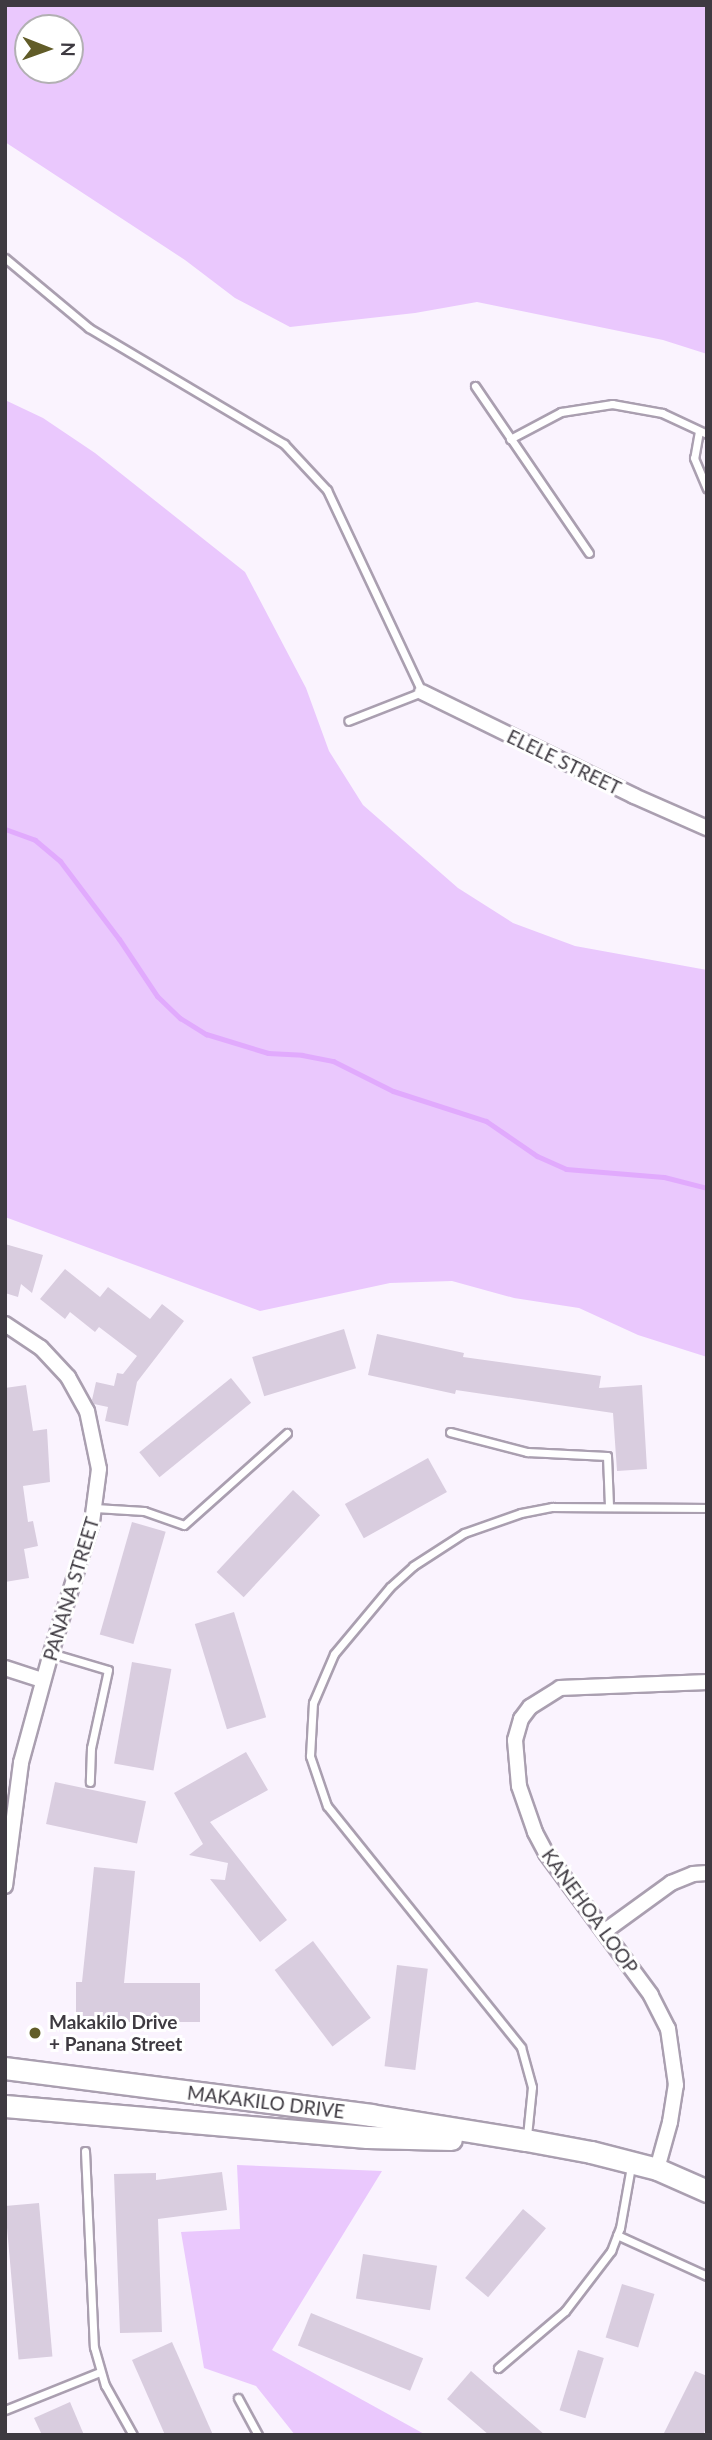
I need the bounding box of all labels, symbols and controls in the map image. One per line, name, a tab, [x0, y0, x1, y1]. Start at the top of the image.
north arrow	[14, 14, 84, 84]
text: N	[57, 42, 80, 57]
street label: ELELE STREET	[503, 725, 625, 799]
street label: PANANA STREET	[38, 1514, 104, 1664]
street label: KANEHOA LOOP	[537, 1844, 643, 1978]
place label: Makakilo Drive + Panana Street	[49, 2011, 182, 2055]
marker: Makakilo Drive + Panana Street	[27, 2025, 43, 2041]
street label: MAKAKILO DRIVE	[186, 2081, 346, 2123]

